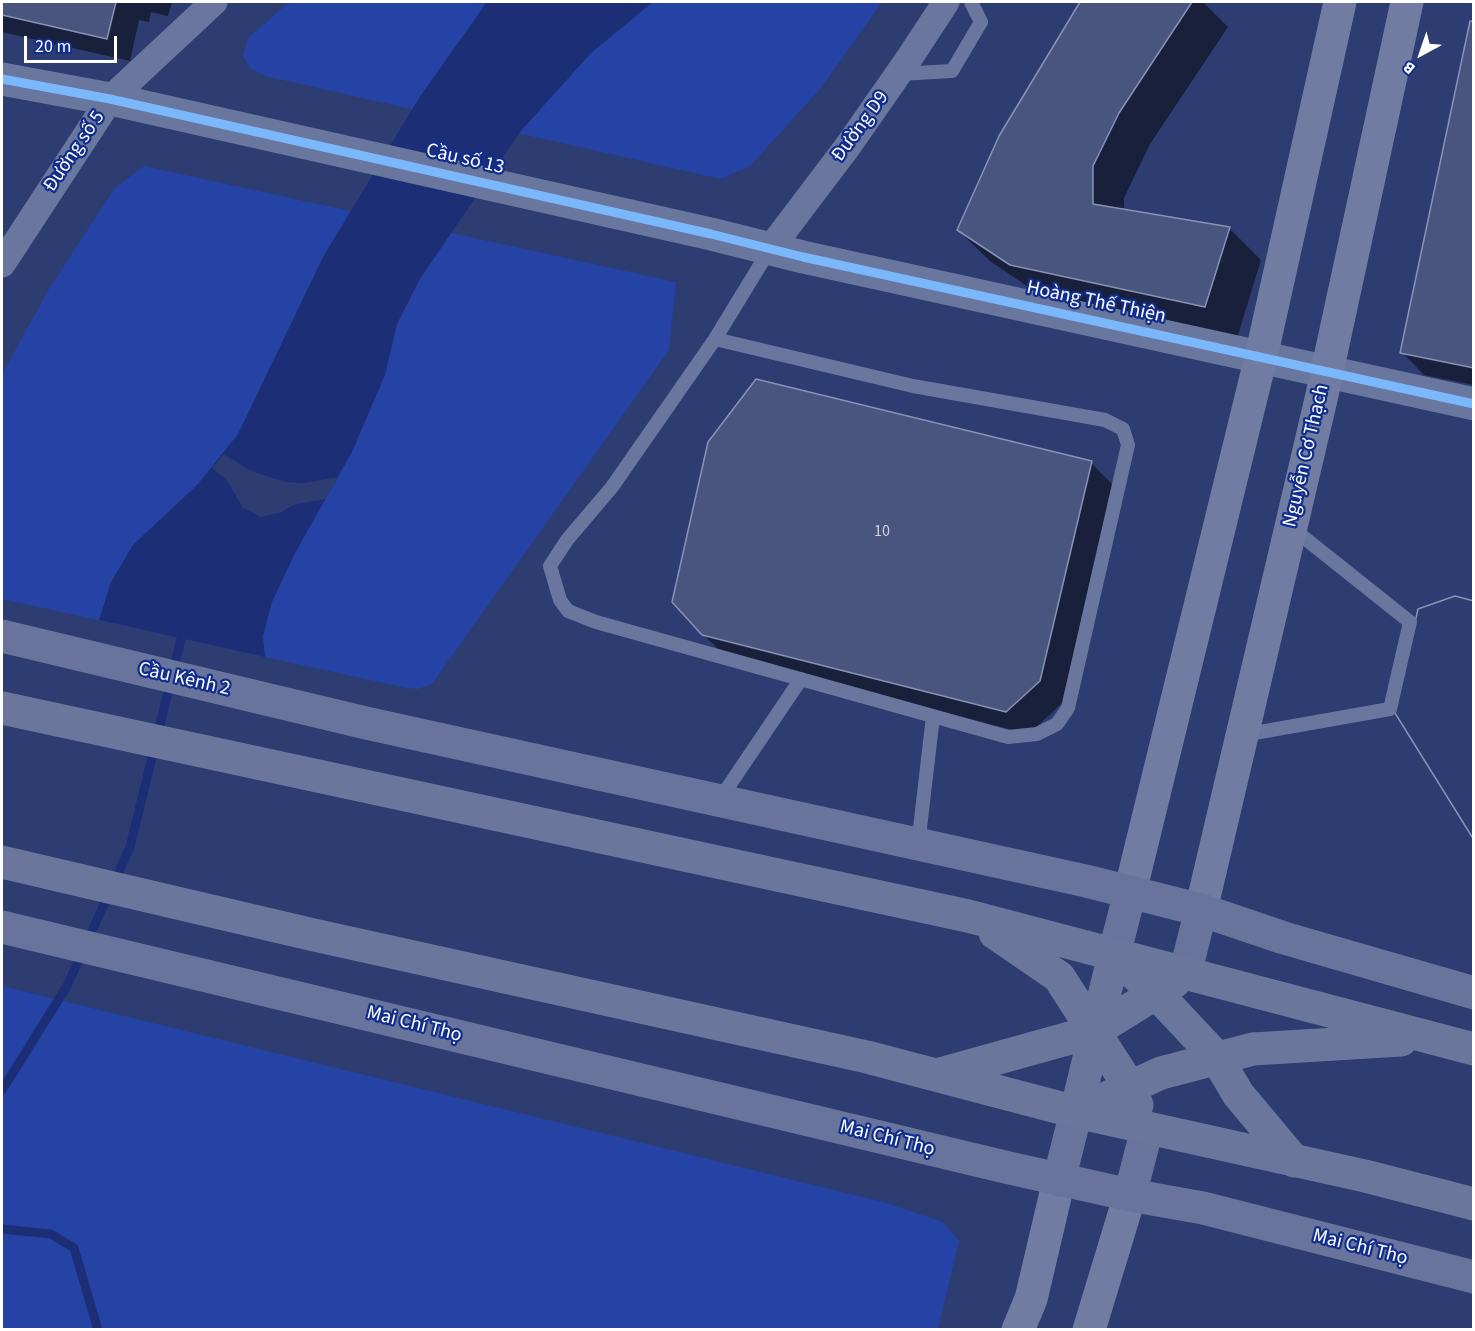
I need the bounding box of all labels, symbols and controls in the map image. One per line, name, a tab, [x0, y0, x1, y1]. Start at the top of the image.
scale bar	[27, 24, 120, 62]
north arrow	[1391, 24, 1451, 84]
text: 20 m	[35, 34, 71, 59]
text: B	[1399, 56, 1420, 79]
street label: Đường D9	[827, 87, 895, 167]
street label: Đường số 5	[39, 107, 111, 197]
street label: Cầu số 13	[424, 139, 506, 181]
street label: Hoàng Thế Thiện	[1024, 277, 1168, 329]
street label: Nguyễn Cơ Thạch	[1279, 382, 1335, 530]
house number: 10	[874, 522, 890, 542]
street label: Cầu Kênh 2	[136, 658, 232, 702]
street label: Mai Chí Thọ	[364, 1002, 464, 1048]
street label: Mai Chí Thọ	[837, 1116, 937, 1162]
street label: Mai Chí Thọ	[1310, 1225, 1410, 1271]

